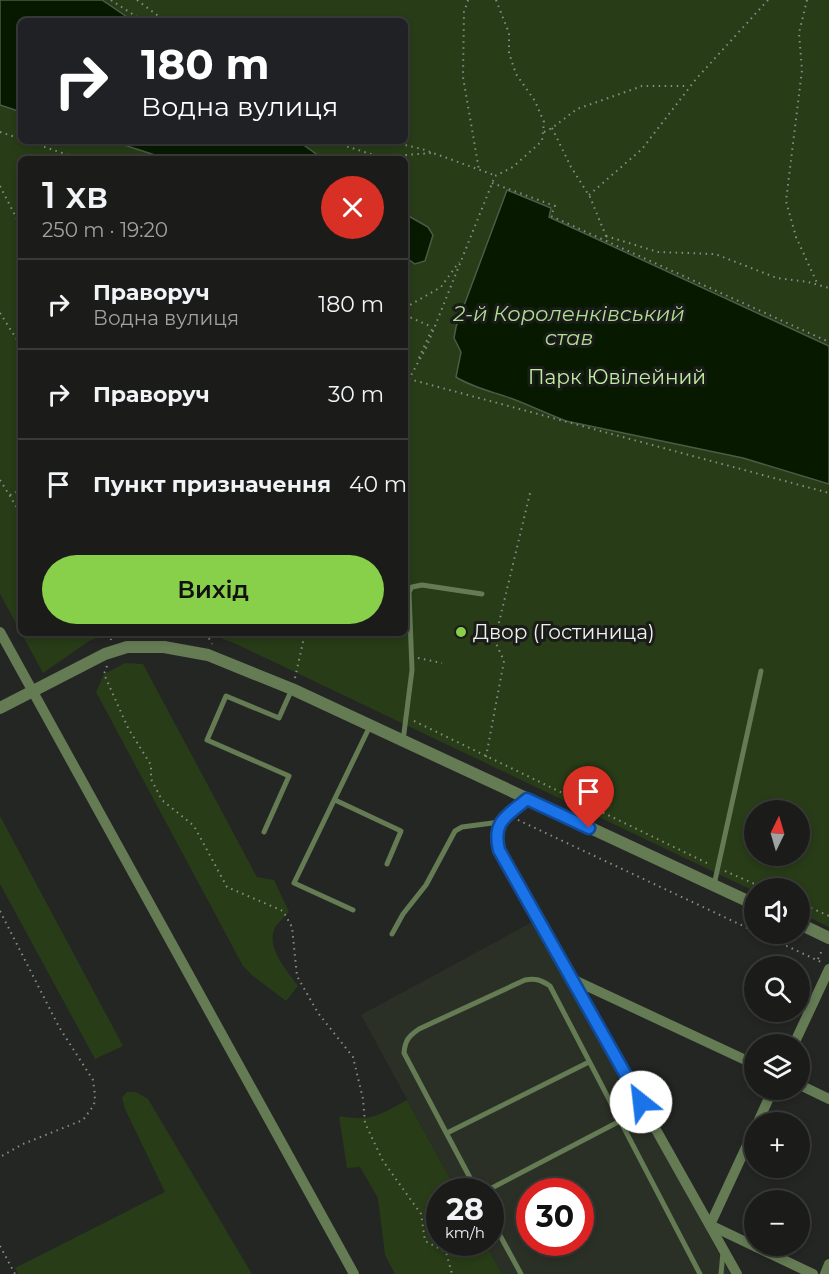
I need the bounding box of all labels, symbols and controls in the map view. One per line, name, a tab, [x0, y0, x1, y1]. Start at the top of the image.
text: 180 m	[141, 38, 270, 90]
icon: right	[42, 42, 120, 120]
text: Водна вулиця	[141, 90, 338, 123]
text: 1 хв	[42, 173, 108, 217]
button: close	[321, 176, 384, 239]
text: 250 m · 19:20	[42, 218, 168, 242]
text: Праворуч	[93, 279, 210, 306]
icon: right	[42, 288, 75, 321]
text: 180 m	[318, 291, 384, 318]
water label: 2-й Короленківський став	[452, 301, 685, 350]
text: Водна вулиця	[93, 306, 239, 330]
park label: Парк Ювілейний	[528, 365, 706, 389]
icon: right	[42, 378, 75, 411]
text: Праворуч	[93, 381, 210, 408]
text: 30 m	[328, 381, 384, 408]
icon: arrive	[42, 468, 75, 501]
text: Пункт призначення	[93, 471, 331, 498]
text: 40 m	[349, 471, 407, 498]
button: Вихід	[42, 555, 384, 624]
place label: Двор (Гостиница)	[473, 620, 655, 644]
marker: Двор (Гостиница)	[454, 625, 468, 639]
pin	[563, 766, 614, 828]
icon: arrive	[572, 775, 605, 808]
north arrow	[744, 800, 810, 866]
map controls	[744, 800, 810, 1256]
button: sound	[744, 878, 810, 944]
button: search	[744, 956, 810, 1022]
button: layers	[744, 1034, 810, 1100]
position arrow	[609, 1070, 673, 1134]
button: +	[744, 1112, 810, 1178]
speed limit sign: 30	[516, 1178, 594, 1256]
button: −	[744, 1190, 810, 1256]
text: 28	[446, 1191, 484, 1228]
text: km/h	[445, 1223, 485, 1242]

